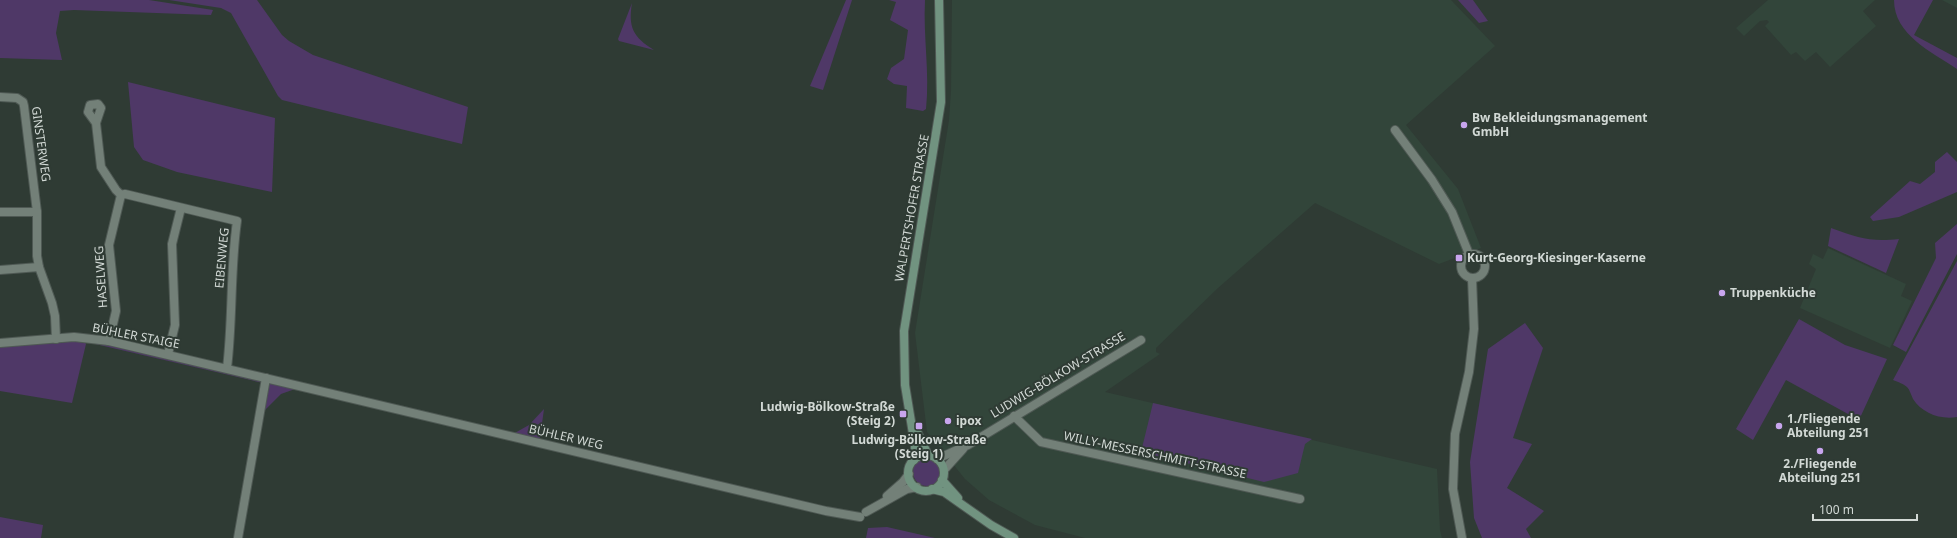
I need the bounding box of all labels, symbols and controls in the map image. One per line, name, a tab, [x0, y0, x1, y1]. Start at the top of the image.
street label: GINSTERWEG	[28, 105, 55, 183]
place label: Bw Bekleidungsmanagement GmbH	[1472, 109, 1648, 140]
marker: Bw Bekleidungsmanagement GmbH	[1459, 120, 1469, 130]
street label: WALPERTSHOFER STRASSE	[890, 133, 933, 283]
street label: EIBENWEG	[210, 227, 233, 289]
street label: HASELWEG	[90, 245, 111, 309]
place label: Kurt-Georg-Kiesinger-Kaserne	[1467, 249, 1646, 266]
marker: Kurt-Georg-Kiesinger-Kaserne	[1454, 253, 1464, 263]
place label: Truppenküche	[1730, 284, 1816, 301]
marker: Truppenküche	[1717, 288, 1727, 298]
street label: BÜHLER STAIGE	[91, 319, 181, 352]
street label: LUDWIG-BÖLKOW-STRASSE	[987, 327, 1128, 422]
place label: Ludwig-Bölkow-Straße (Steig 2)	[760, 398, 895, 429]
marker: Ludwig-Bölkow-Straße (Steig 2)	[898, 409, 908, 419]
place label: 1./Fliegende Abteilung 251	[1787, 410, 1869, 441]
place label: ipox	[956, 412, 981, 429]
marker: ipox	[943, 416, 953, 426]
street label: BÜHLER WEG	[527, 420, 605, 453]
marker: Ludwig-Bölkow-Straße (Steig 1)	[914, 421, 924, 431]
marker: 1./Fliegende Abteilung 251	[1774, 421, 1784, 431]
street label: WILLY-MESSERSCHMITT-STRASSE	[1062, 427, 1248, 482]
place label: Ludwig-Bölkow-Straße (Steig 1)	[852, 431, 987, 462]
marker: 2./Fliegende Abteilung 251	[1815, 446, 1825, 456]
place label: 2./Fliegende Abteilung 251	[1779, 455, 1861, 486]
scale bar	[1813, 496, 1917, 522]
text: 100 m	[1819, 501, 1854, 518]

